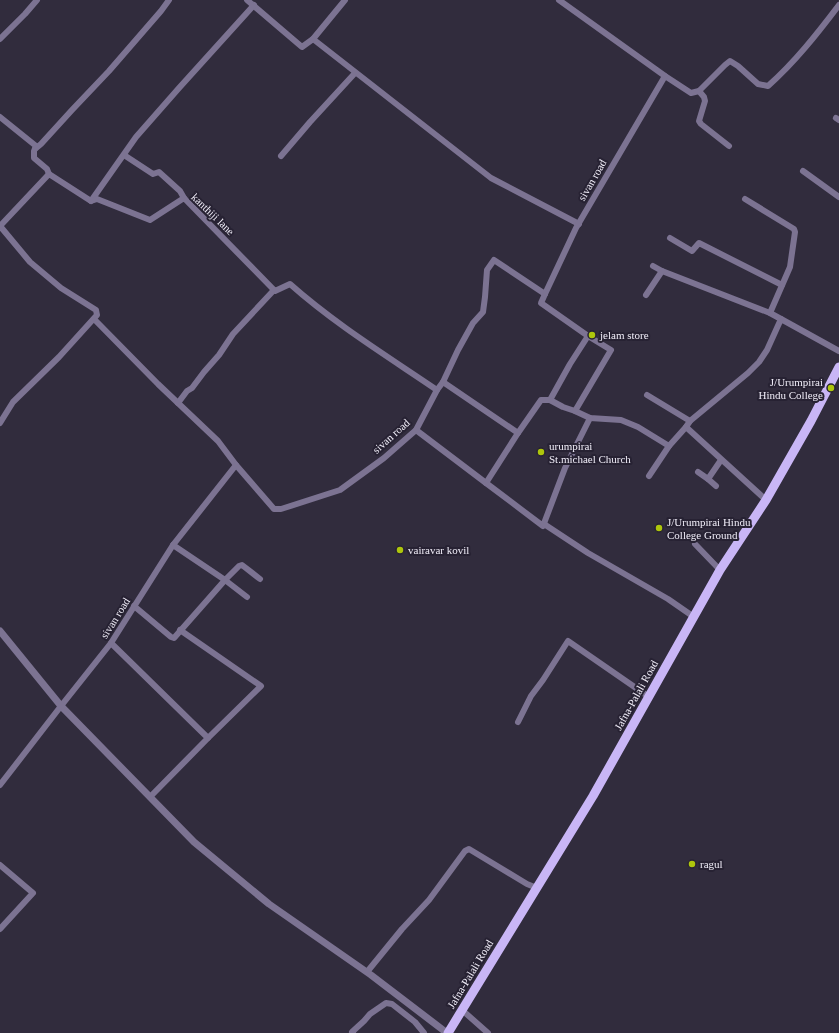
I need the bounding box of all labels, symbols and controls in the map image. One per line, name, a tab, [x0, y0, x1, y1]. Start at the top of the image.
street label: sivan road	[575, 157, 609, 203]
street label: kanthiji lane	[189, 191, 237, 237]
place label: jelam store	[599, 329, 649, 341]
marker: jelam store	[587, 330, 597, 340]
place label: J/Urumpirai Hindu College	[759, 376, 823, 401]
marker: J/Urumpirai Hindu College	[826, 383, 836, 393]
street label: sivan road	[370, 416, 412, 456]
place label: urumpirai St.michael Church	[549, 440, 631, 465]
marker: urumpirai St.michael Church	[536, 447, 546, 457]
place label: J/Urumpirai Hindu College Ground	[667, 516, 751, 541]
marker: J/Urumpirai Hindu College Ground	[654, 523, 664, 533]
place label: vairavar kovil	[408, 544, 469, 556]
marker: vairavar kovil	[395, 545, 405, 555]
street label: sivan road	[98, 595, 132, 640]
street label: Jafna-Palali Road	[612, 658, 660, 732]
place label: ragul	[700, 858, 723, 870]
marker: ragul	[687, 859, 697, 869]
street label: Jafna-Palali Road	[445, 937, 495, 1010]

